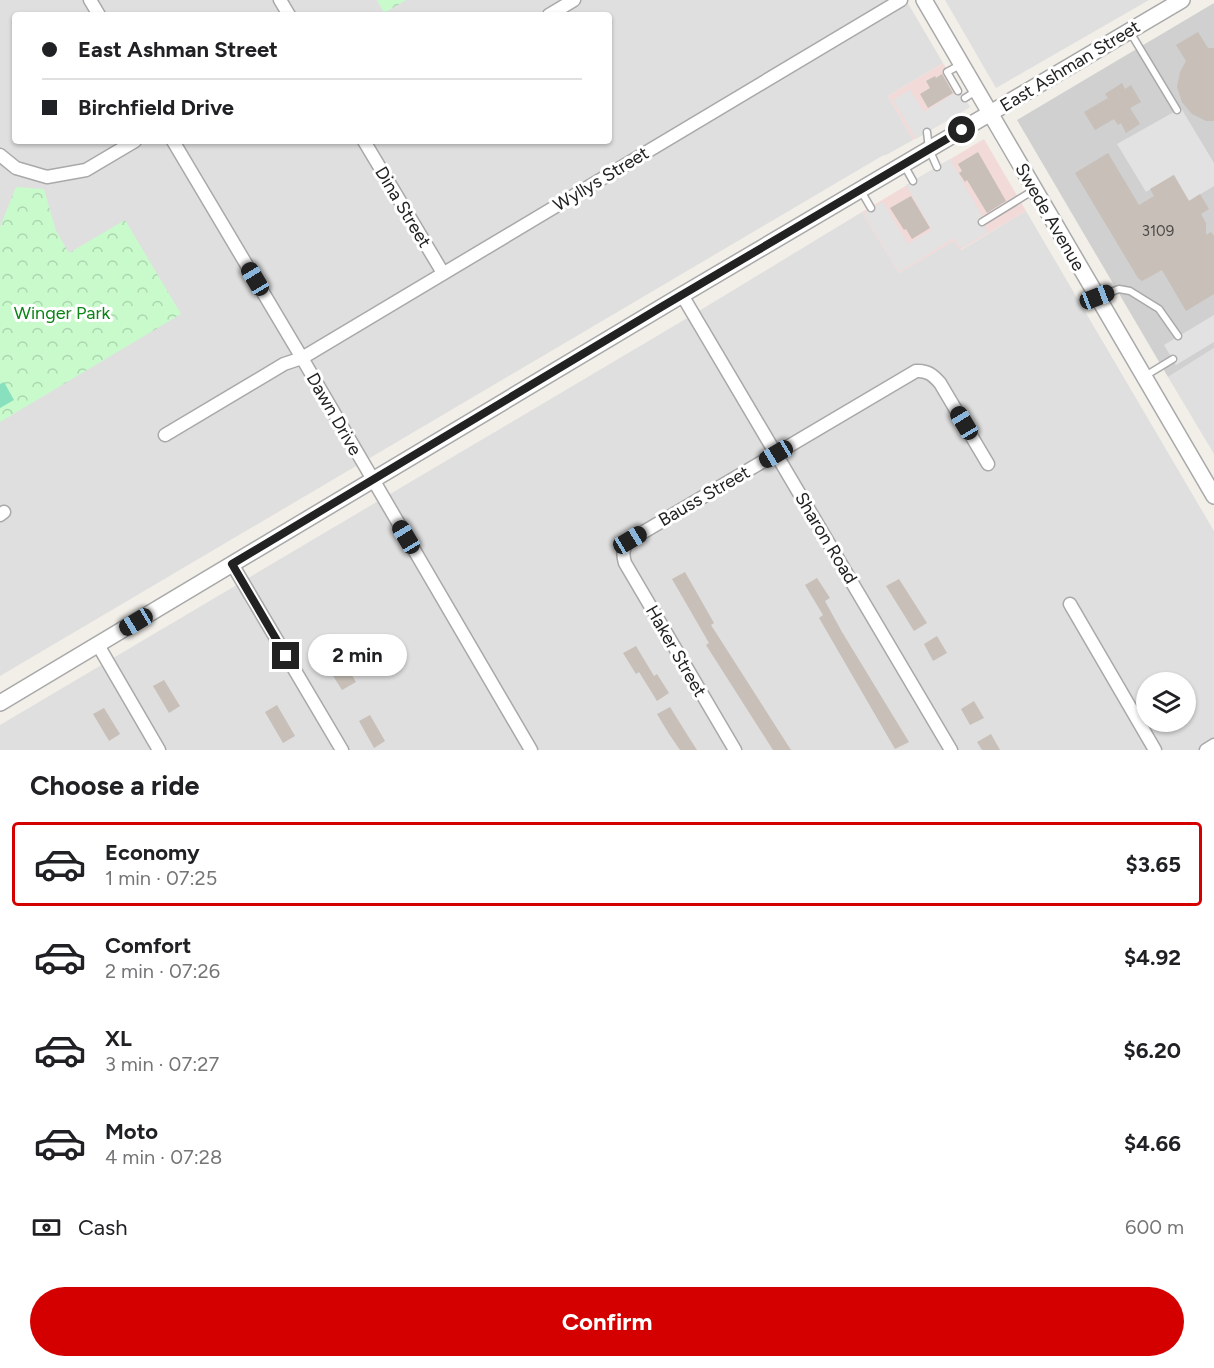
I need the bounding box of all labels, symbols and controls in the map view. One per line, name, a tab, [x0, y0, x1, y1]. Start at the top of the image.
street label: East Ashman Street	[996, 15, 1144, 116]
text: East Ashman Street	[78, 36, 278, 63]
text: Birchfield Drive	[78, 94, 234, 121]
route start	[948, 116, 975, 143]
street label: Wyllys Street	[549, 142, 653, 216]
street label: Swede Avenue	[1010, 159, 1090, 275]
street label: Dina Street	[370, 162, 436, 252]
house number: 3109	[1142, 222, 1174, 240]
car	[238, 259, 272, 299]
car	[1077, 282, 1117, 312]
park label: Winger Park	[14, 302, 111, 324]
street label: Dawn Drive	[302, 369, 367, 459]
car	[947, 403, 981, 443]
car	[756, 437, 796, 471]
street label: Bauss Street	[654, 461, 754, 531]
street label: Sharon Road	[790, 488, 862, 588]
car	[389, 517, 423, 557]
car	[610, 523, 650, 557]
street label: Haker Street	[641, 601, 711, 701]
car	[116, 605, 156, 639]
callout: 2 min	[307, 635, 406, 677]
route end	[272, 642, 299, 669]
text: 2 min	[332, 643, 383, 667]
map controls	[1136, 672, 1196, 732]
button: layers	[1136, 672, 1196, 732]
text: Choose a ride	[30, 769, 199, 802]
icon: car	[33, 837, 87, 891]
text: Economy	[105, 839, 200, 866]
text: $3.65	[1126, 851, 1181, 878]
text: 1 min · 07:25	[105, 866, 217, 890]
icon: car	[33, 930, 87, 984]
text: Comfort	[105, 932, 191, 959]
text: $4.92	[1124, 944, 1181, 971]
text: 2 min · 07:26	[105, 959, 220, 983]
icon: car	[33, 1023, 87, 1077]
text: XL	[105, 1025, 132, 1052]
text: $6.20	[1124, 1037, 1181, 1064]
text: 3 min · 07:27	[105, 1052, 219, 1076]
icon: car	[33, 1116, 87, 1170]
text: Moto	[105, 1118, 158, 1145]
text: $4.66	[1124, 1130, 1181, 1157]
text: 4 min · 07:28	[105, 1145, 222, 1169]
icon: cash	[30, 1211, 63, 1244]
text: Cash	[78, 1214, 128, 1241]
text: 600 m	[1125, 1215, 1184, 1239]
button: Confirm	[30, 1287, 1184, 1356]

